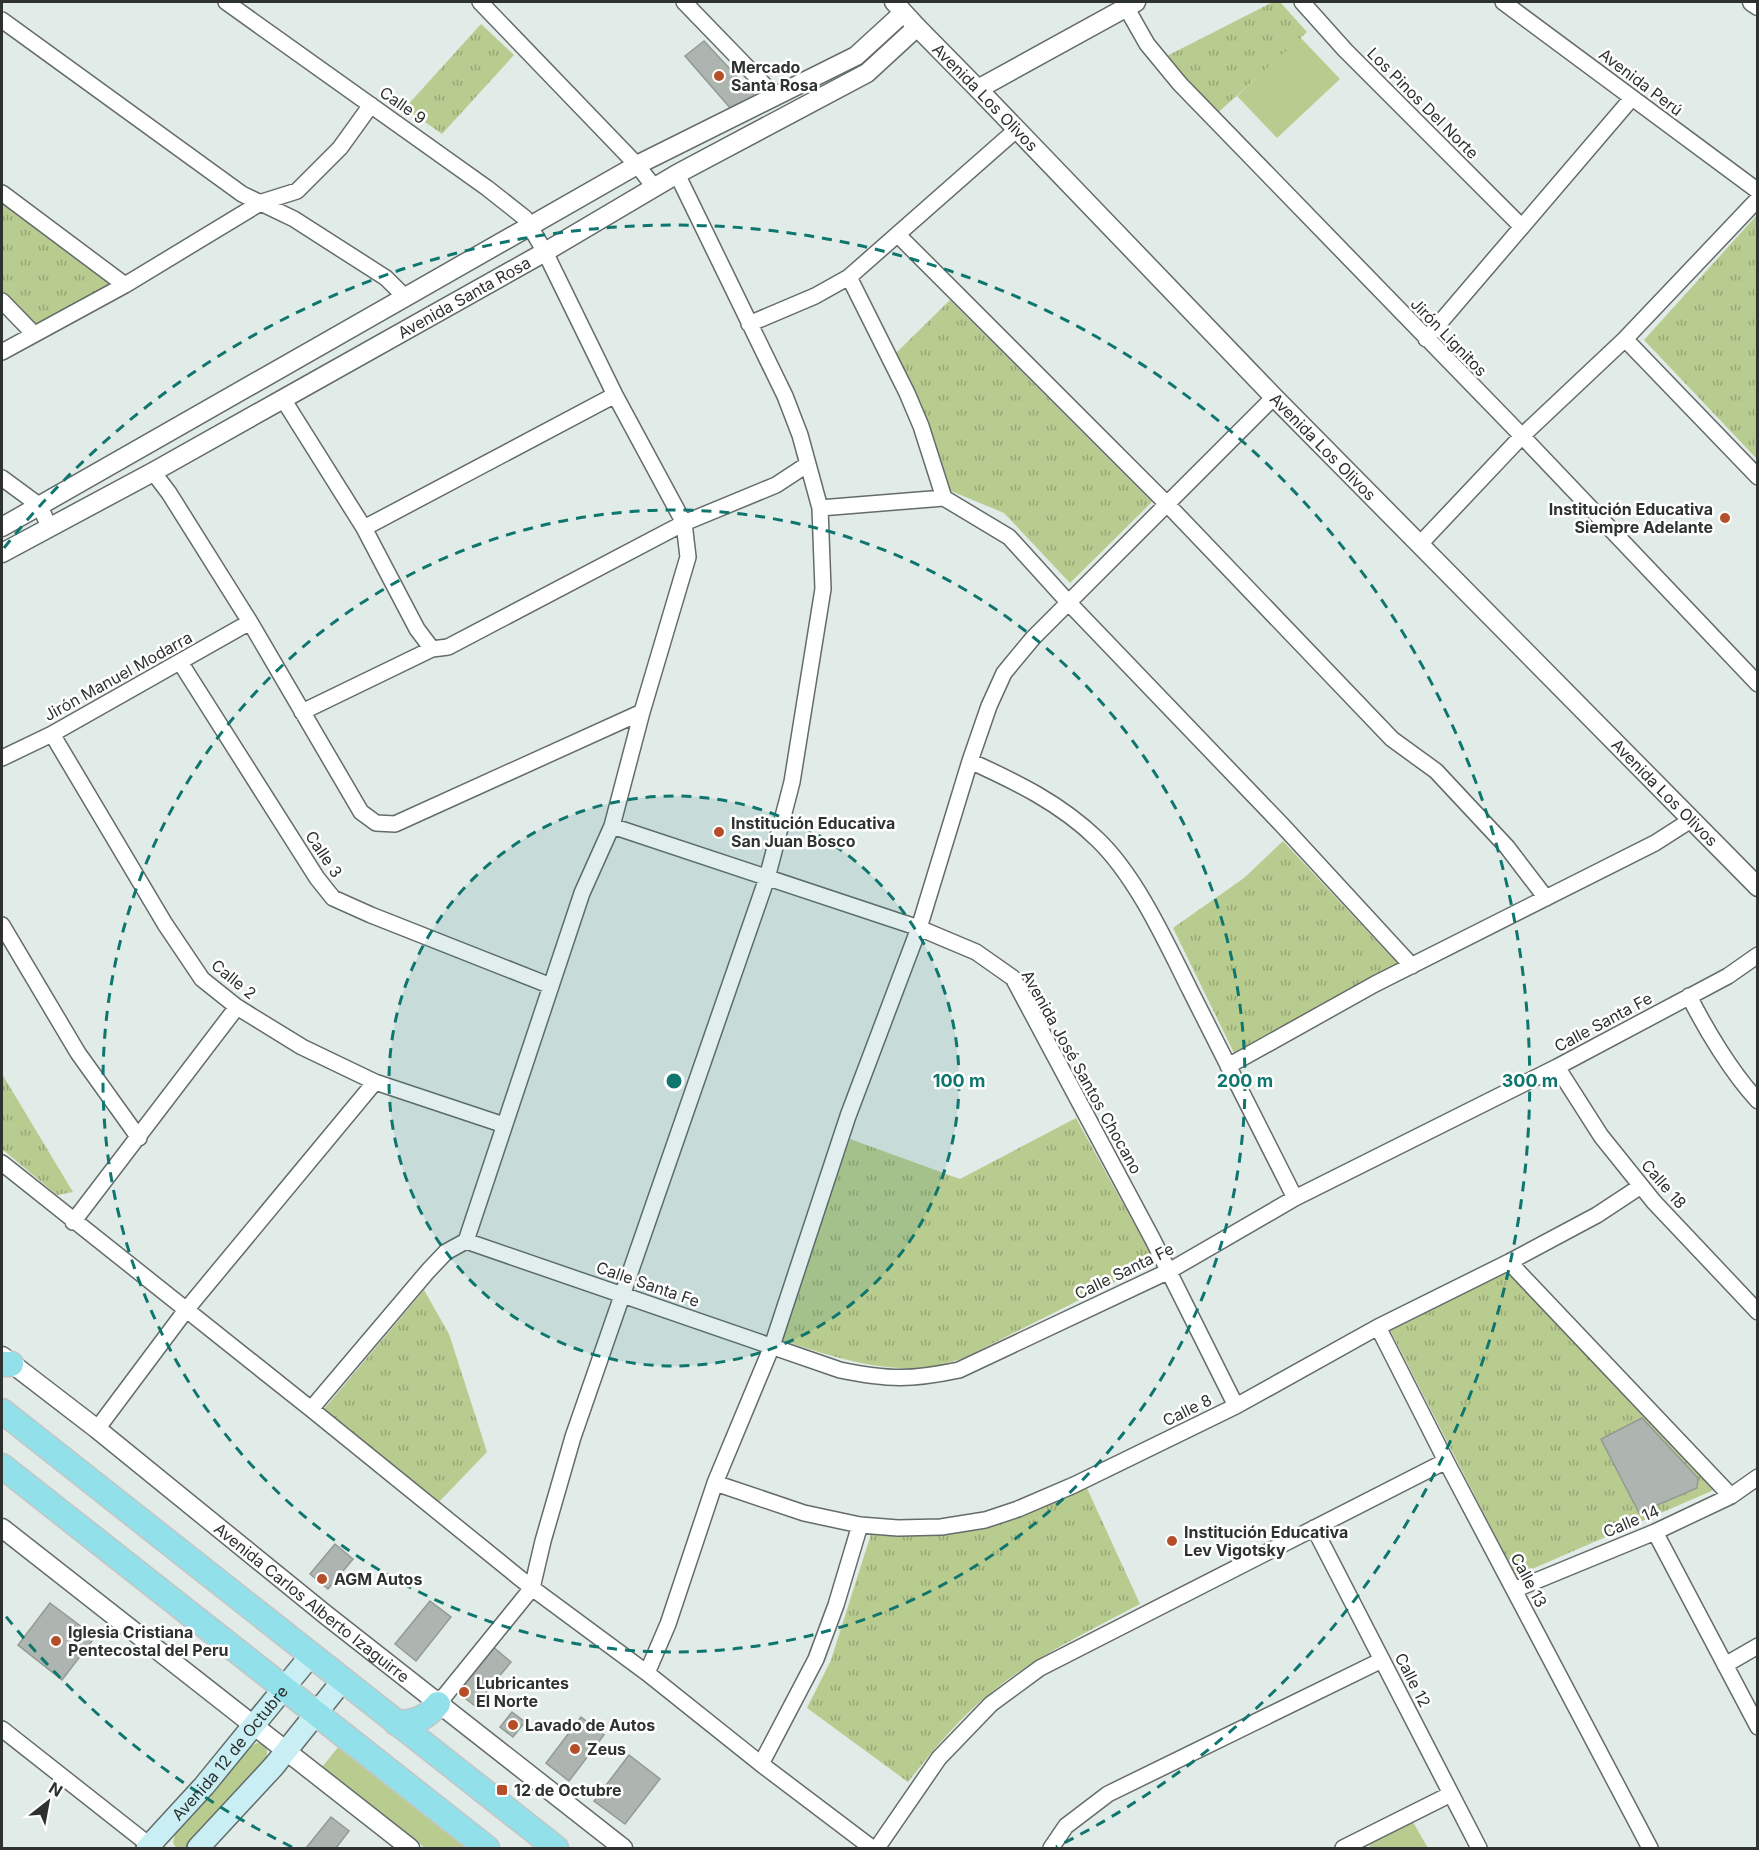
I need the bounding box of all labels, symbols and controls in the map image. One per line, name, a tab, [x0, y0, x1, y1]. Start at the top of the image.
street label: Avenida Los Olivos	[929, 39, 1042, 155]
street label: Los Pinos Del Norte	[1363, 43, 1483, 163]
street label: Avenida Perú	[1595, 44, 1687, 120]
place label: Mercado Santa Rosa	[731, 57, 818, 95]
marker: Mercado Santa Rosa	[712, 69, 726, 83]
street label: Calle 9	[376, 82, 430, 128]
street label: Avenida Santa Rosa	[394, 252, 534, 343]
street label: Jirón Lignitos	[1407, 294, 1491, 380]
street label: Avenida Los Olivos	[1266, 389, 1380, 505]
place label: Institución Educativa Siempre Adelante	[1549, 499, 1713, 537]
marker: Institución Educativa Siempre Adelante	[1718, 511, 1732, 525]
street label: Jirón Manuel Modarra	[40, 627, 196, 725]
street label: Avenida Los Olivos	[1607, 735, 1722, 850]
place label: Institución Educativa San Juan Bosco	[731, 813, 895, 851]
marker: Institución Educativa San Juan Bosco	[712, 825, 726, 839]
street label: Calle 3	[301, 827, 347, 881]
street label: Calle 2	[207, 955, 261, 1003]
street label: Avenida José Santos Chocano	[1018, 967, 1146, 1177]
street label: Calle Santa Fe	[1551, 988, 1655, 1056]
text: 100 m	[933, 1070, 985, 1091]
text: 200 m	[1217, 1070, 1273, 1091]
text: 300 m	[1502, 1070, 1558, 1091]
centre of rings	[664, 1071, 684, 1091]
street label: Calle 18	[1637, 1155, 1691, 1213]
street label: Calle Santa Fe	[1071, 1238, 1177, 1304]
street label: Calle Santa Fe	[594, 1257, 702, 1311]
street label: Calle 8	[1159, 1390, 1215, 1430]
street label: Calle 14	[1600, 1500, 1662, 1542]
street label: Avenida Carlos Alberto Izaguirre	[210, 1518, 413, 1687]
place label: Institución Educativa Lev Vigotsky	[1184, 1522, 1348, 1560]
marker: Institución Educativa Lev Vigotsky	[1165, 1534, 1179, 1548]
street label: Calle 13	[1506, 1549, 1552, 1611]
place label: AGM Autos	[334, 1569, 422, 1589]
marker: AGM Autos	[315, 1572, 329, 1586]
place label: Iglesia Cristiana Pentecostal del Peru	[68, 1622, 228, 1660]
marker: Iglesia Cristiana Pentecostal del Peru	[49, 1634, 63, 1648]
street label: Calle 12	[1391, 1649, 1435, 1711]
place label: Lubricantes El Norte	[476, 1673, 569, 1711]
street label: Avenida 12 de Octubre	[167, 1682, 292, 1825]
marker: Lubricantes El Norte	[457, 1685, 471, 1699]
place label: Lavado de Autos	[525, 1715, 655, 1735]
marker: Lavado de Autos	[506, 1718, 520, 1732]
place label: Zeus	[587, 1739, 626, 1759]
marker: Zeus	[568, 1742, 582, 1756]
north arrow	[18, 1772, 78, 1832]
text: N	[45, 1777, 66, 1801]
place label: 12 de Octubre	[514, 1780, 621, 1800]
marker: 12 de Octubre	[495, 1783, 509, 1797]

